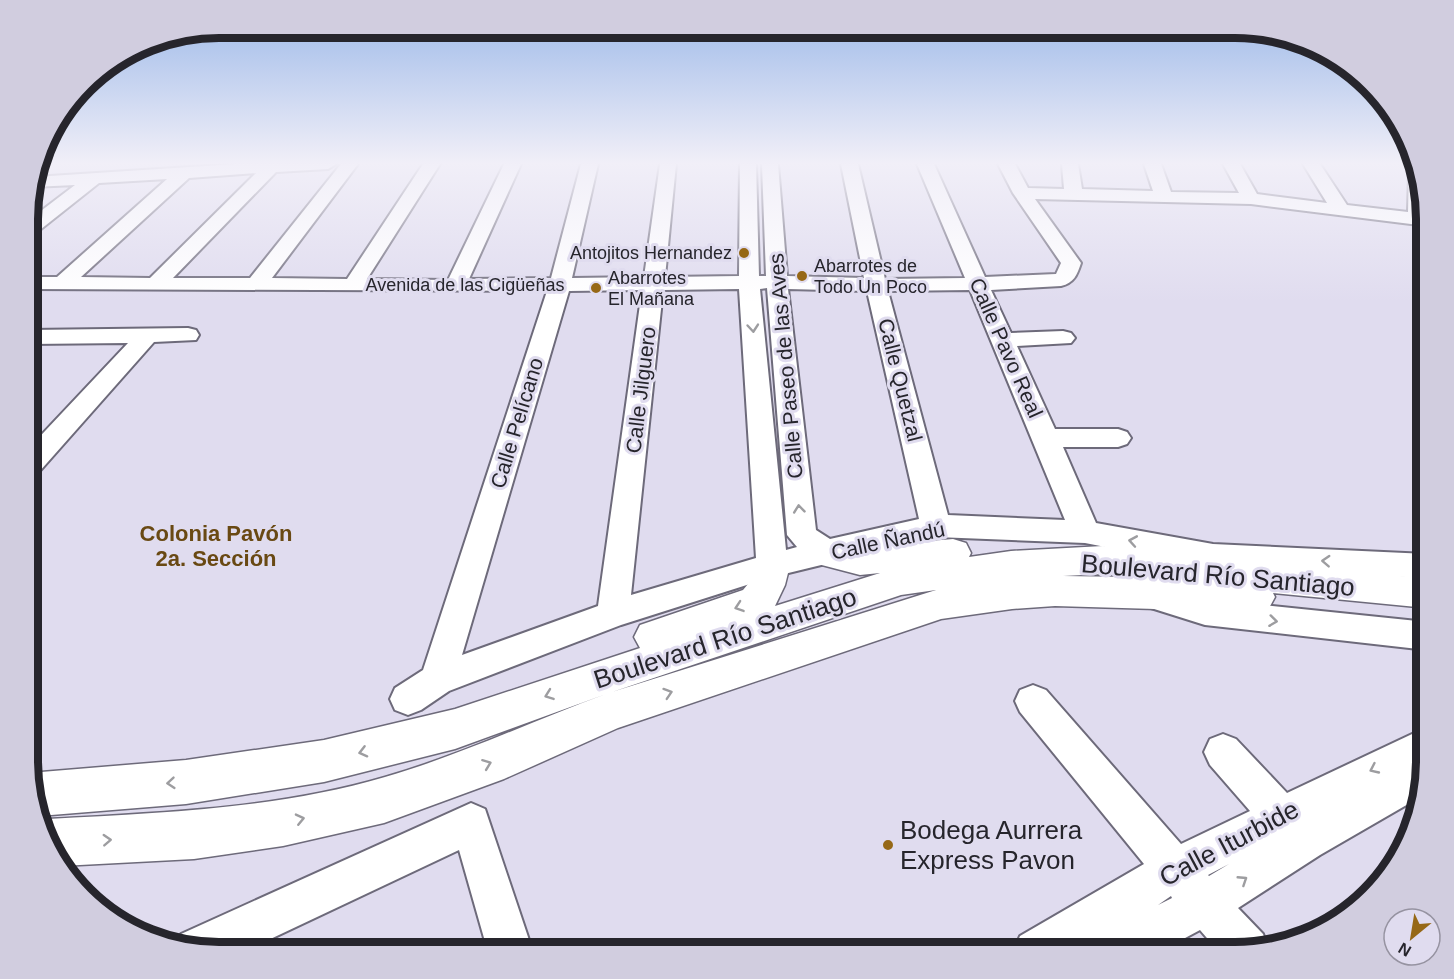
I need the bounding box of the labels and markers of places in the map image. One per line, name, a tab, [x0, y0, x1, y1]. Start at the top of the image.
place label: Antojitos Hernandez	[570, 243, 732, 263]
marker: Antojitos Hernandez	[737, 246, 751, 260]
place label: Abarrotes de Todo Un Poco	[814, 256, 927, 297]
place label: Abarrotes El Mañana	[608, 268, 695, 309]
marker: Abarrotes de Todo Un Poco	[795, 269, 809, 283]
marker: Abarrotes El Mañana	[589, 281, 603, 295]
place label: Bodega Aurrera Express Pavon	[900, 815, 1083, 875]
marker: Bodega Aurrera Express Pavon	[881, 838, 895, 852]

